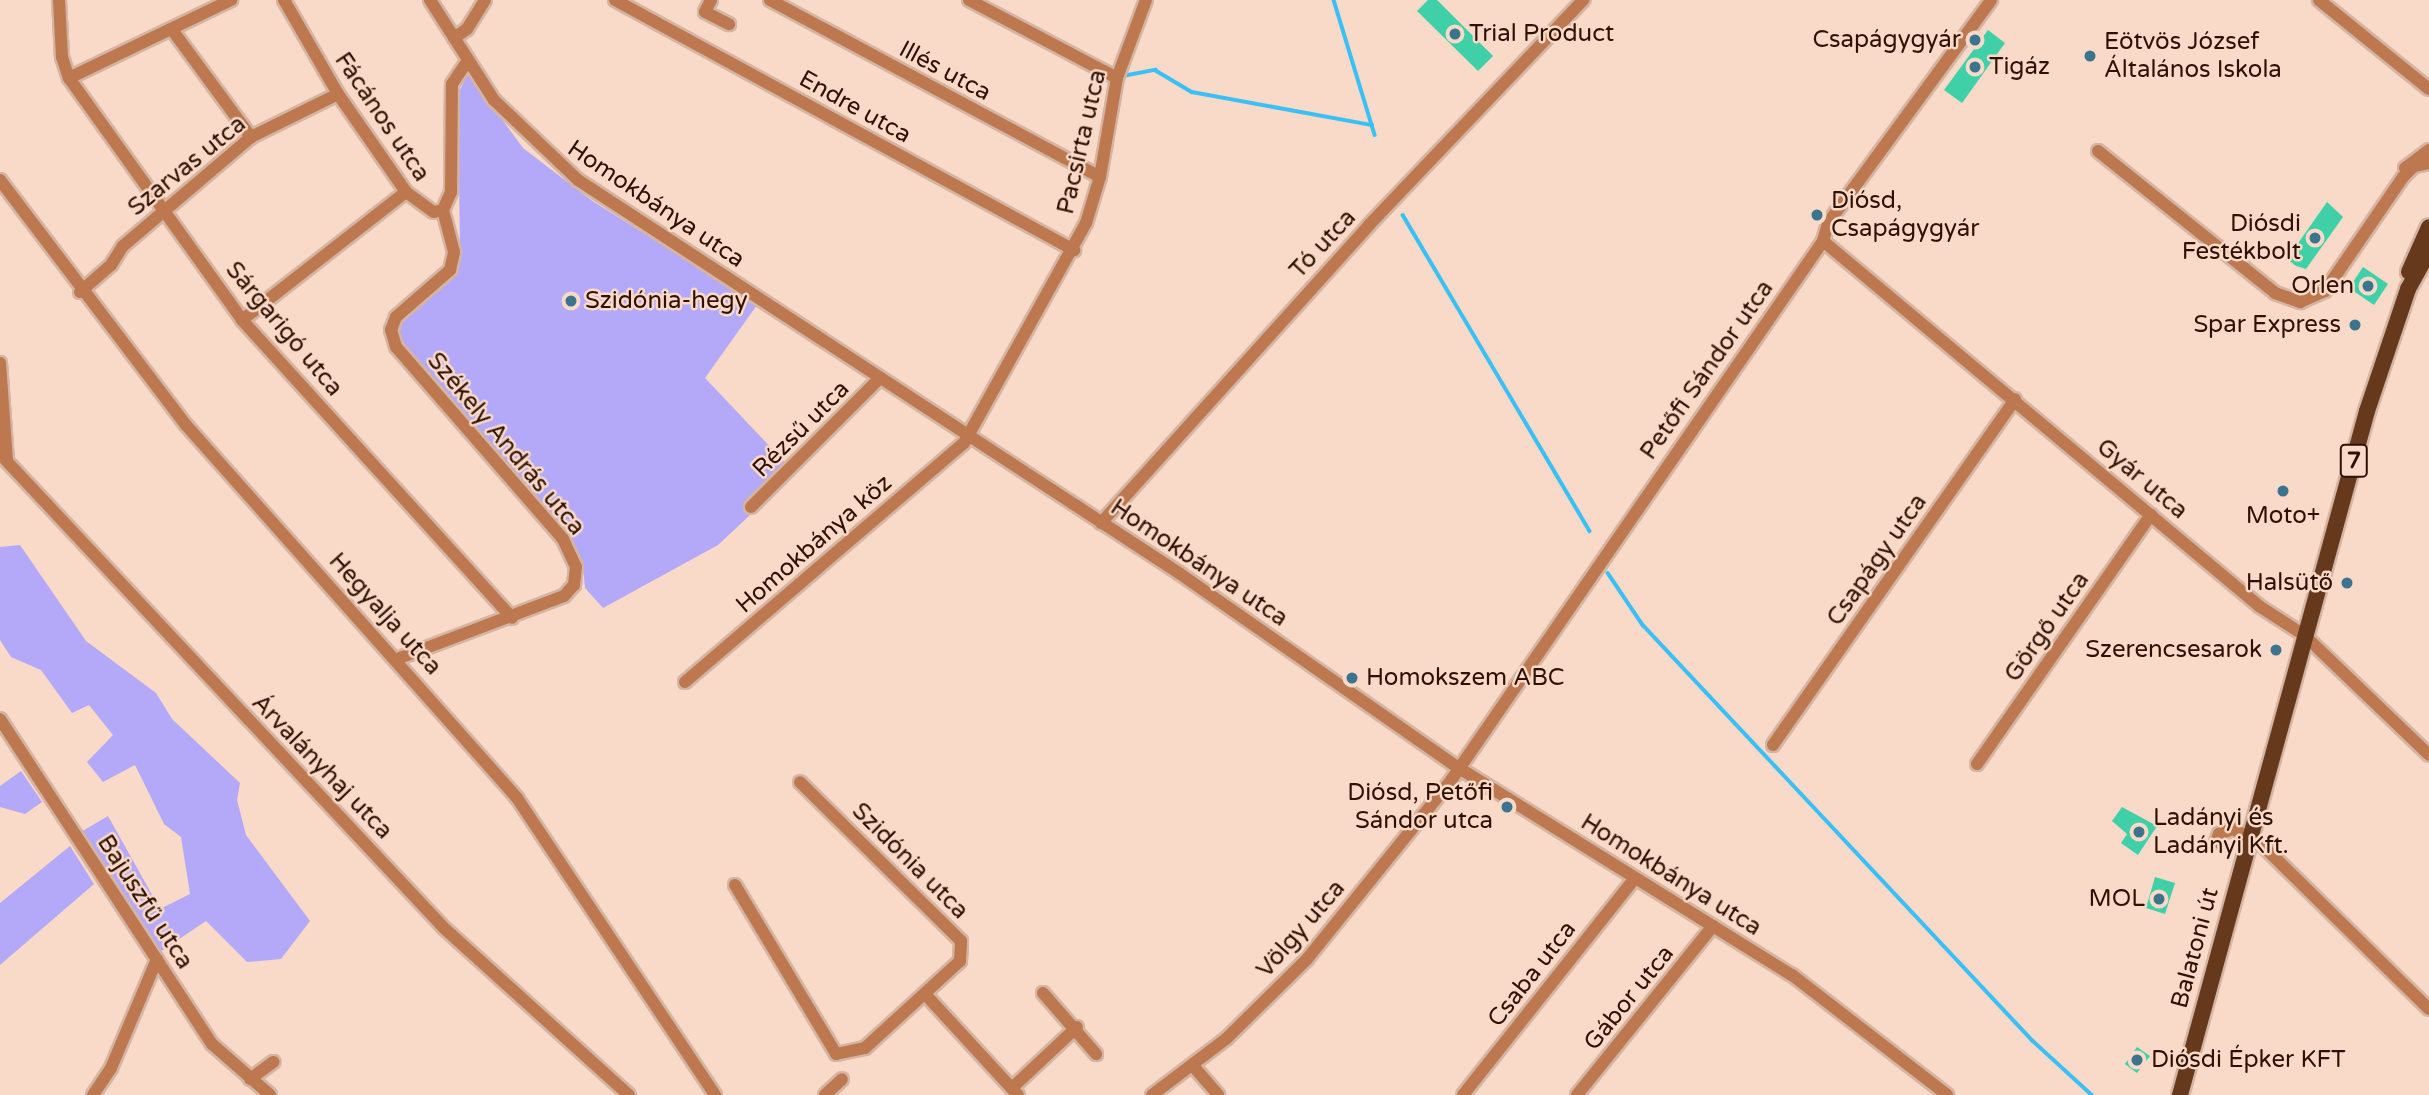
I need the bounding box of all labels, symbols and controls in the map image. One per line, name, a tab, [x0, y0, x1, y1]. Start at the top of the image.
place label: Trial Product	[1469, 20, 1614, 48]
marker: Trial Product	[1447, 26, 1463, 42]
place label: Csapágygyár	[1812, 26, 1961, 54]
place label: Eötvös József Általános Iskola	[2104, 28, 2282, 84]
marker: Csapágygyár	[1967, 32, 1983, 48]
street label: Illés utca	[894, 35, 996, 107]
street label: Fácános utca	[328, 47, 436, 187]
marker: Eötvös József Általános Iskola	[2082, 48, 2098, 64]
place label: Tigáz	[1989, 53, 2050, 81]
marker: Tigáz	[1967, 59, 1983, 75]
street label: Endre utca	[794, 64, 916, 150]
street label: Pacsirta utca	[1051, 67, 1113, 217]
street label: Szarvas utca	[122, 110, 252, 222]
street label: Homokbánya utca	[562, 134, 750, 274]
place label: Diósd, Csapágygyár	[1831, 187, 1980, 243]
street label: Tó utca	[1284, 204, 1362, 284]
marker: Diósd, Csapágygyár	[1809, 207, 1825, 223]
place label: Diósdi Festékbolt	[2182, 210, 2301, 266]
marker: Diósdi Festékbolt	[2307, 230, 2323, 246]
street label: Sárgarigó utca	[219, 256, 349, 402]
place label: Orlen	[2291, 272, 2354, 300]
street label: Petőfi Sándor utca	[1634, 275, 1780, 465]
marker: Orlen	[2360, 278, 2376, 294]
place label: Szidónia-hegy	[585, 287, 748, 315]
marker: Szidónia-hegy	[563, 293, 579, 309]
place label: Spar Express	[2193, 311, 2341, 339]
marker: Spar Express	[2347, 317, 2363, 333]
street label: Székely András utca	[421, 347, 591, 541]
street label: Rézsű utca	[747, 375, 855, 483]
street label: Gyár utca	[2091, 433, 2193, 525]
road number: 7	[2338, 442, 2370, 481]
street label: Homokbánya köz	[730, 469, 898, 619]
marker: Moto+	[2275, 483, 2291, 499]
street label: Csapágy utca	[1821, 489, 1933, 631]
street label: Homokbánya utca	[1105, 493, 1293, 633]
place label: Moto+	[2246, 502, 2320, 530]
street label: Hegyalja utca	[323, 547, 447, 681]
street label: Görgő utca	[1999, 567, 2095, 687]
place label: Halsütő	[2246, 569, 2333, 597]
marker: Halsütő	[2339, 575, 2355, 591]
place label: Szerencsesarok	[2085, 636, 2262, 664]
marker: Szerencsesarok	[2268, 642, 2284, 658]
place label: Homokszem ABC	[1366, 664, 1565, 692]
marker: Homokszem ABC	[1344, 670, 1360, 686]
street label: Árvalányhaj utca	[246, 689, 398, 845]
place label: Diósd, Petőfi Sándor utca	[1347, 779, 1493, 835]
street label: Szidónia utca	[846, 797, 974, 925]
marker: Diósd, Petőfi Sándor utca	[1499, 799, 1515, 815]
place label: Ladányi és Ladányi Kft.	[2153, 804, 2289, 860]
street label: Homokbánya utca	[1575, 808, 1767, 942]
marker: Ladányi és Ladányi Kft.	[2131, 824, 2147, 840]
street label: Bajuszfű utca	[91, 829, 199, 975]
street label: Völgy utca	[1251, 874, 1351, 984]
place label: MOL	[2089, 885, 2145, 913]
street label: Balatoni út	[2165, 885, 2225, 1011]
marker: MOL	[2151, 891, 2167, 907]
street label: Csaba utca	[1482, 915, 1582, 1033]
street label: Gábor utca	[1578, 940, 1680, 1056]
place label: Diósdi Épker KFT	[2151, 1046, 2346, 1074]
marker: Diósdi Épker KFT	[2129, 1052, 2145, 1068]

